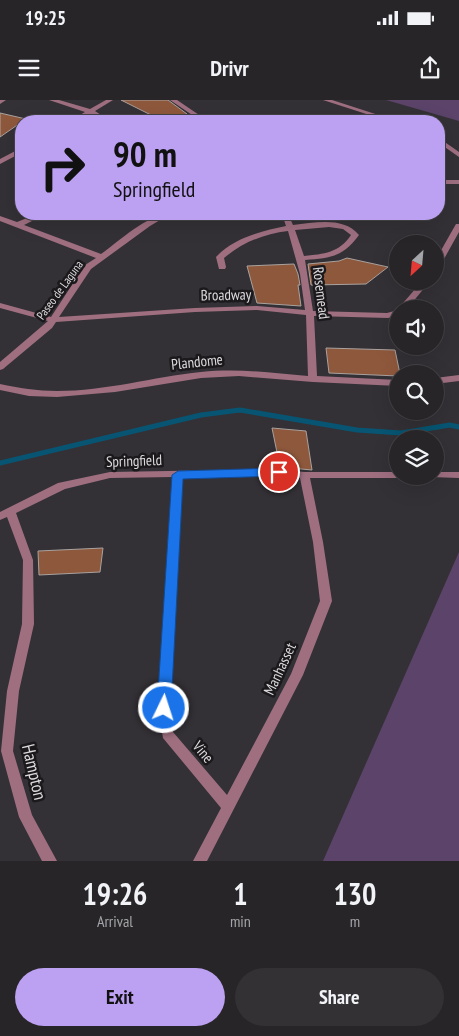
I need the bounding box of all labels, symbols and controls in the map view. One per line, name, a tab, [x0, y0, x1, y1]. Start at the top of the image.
text: 19:25	[25, 6, 66, 30]
icon: menu	[15, 54, 43, 82]
text: Drivr	[210, 54, 249, 82]
icon: share	[416, 54, 444, 82]
text: 90 m	[113, 131, 177, 177]
icon: right	[30, 135, 95, 200]
text: Springfield	[113, 175, 195, 203]
north arrow	[389, 235, 444, 290]
map controls	[389, 235, 444, 485]
street label: Paseo de Laguna	[33, 257, 86, 322]
street label: Rosemead	[309, 266, 334, 320]
street label: Broadway	[201, 285, 252, 304]
button: sound	[389, 300, 444, 355]
street label: Plandome	[170, 349, 224, 374]
button: search	[389, 365, 444, 420]
button: layers	[389, 430, 444, 485]
street label: Springfield	[106, 450, 162, 471]
pin	[258, 451, 300, 493]
icon: arrive	[265, 458, 293, 486]
street label: Manhasset	[259, 640, 300, 698]
position arrow	[137, 681, 189, 733]
street label: Vine	[188, 736, 218, 767]
street label: Hampton	[17, 742, 52, 802]
text: 19:26	[83, 874, 147, 913]
text: 1	[233, 874, 248, 913]
text: 130	[333, 874, 376, 913]
text: Arrival	[97, 911, 133, 931]
text: min	[230, 911, 251, 931]
text: m	[350, 911, 360, 931]
button: Exit	[15, 968, 225, 1026]
button: Share	[235, 968, 444, 1026]

